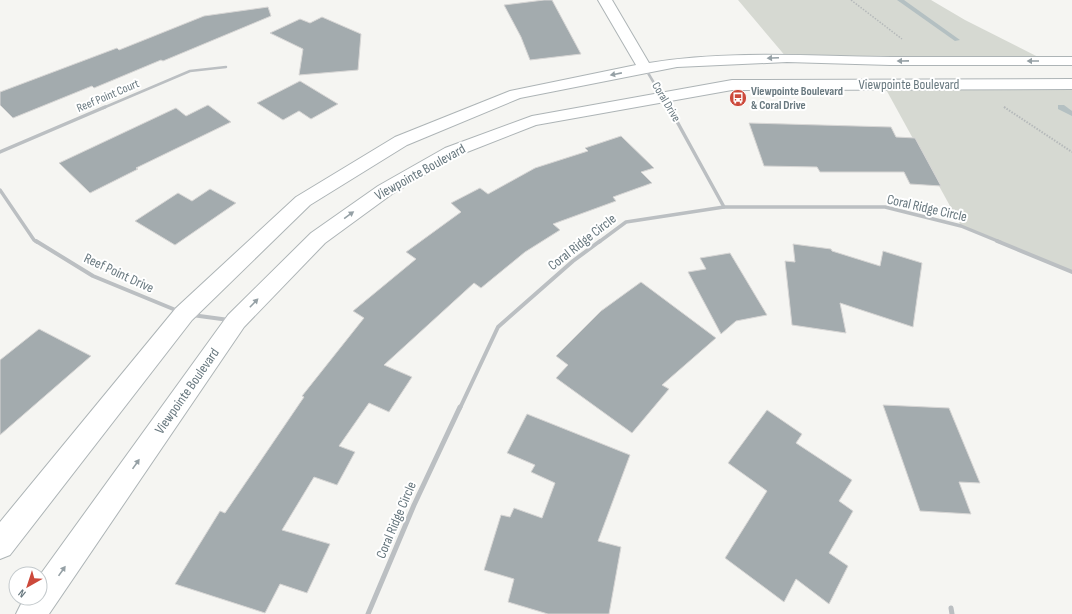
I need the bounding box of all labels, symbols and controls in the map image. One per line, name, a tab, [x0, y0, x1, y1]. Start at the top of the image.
one-way arrow	[767, 55, 779, 62]
one-way arrow	[896, 58, 909, 64]
one-way arrow	[1026, 58, 1039, 64]
one-way arrow	[610, 71, 622, 77]
street label: Reef Point Court	[74, 76, 142, 116]
street label: Viewpointe Boulevard	[859, 76, 960, 93]
street label: Coral Drive	[648, 79, 684, 125]
place label: Viewpointe Boulevard & Coral Drive	[751, 84, 843, 113]
bus stop icon: Viewpointe Boulevard & Coral Drive	[728, 88, 748, 108]
street label: Viewpointe Boulevard	[372, 140, 468, 204]
street label: Coral Ridge Circle	[885, 191, 969, 225]
street label: Coral Ridge Circle	[545, 210, 619, 274]
one-way arrow	[344, 211, 355, 219]
street label: Reef Point Drive	[81, 249, 157, 297]
one-way arrow	[249, 298, 259, 308]
street label: Viewpointe Boulevard	[151, 345, 223, 437]
one-way arrow	[132, 459, 140, 469]
street label: Coral Ridge Circle	[372, 479, 420, 561]
one-way arrow	[58, 565, 66, 576]
north arrow	[8, 566, 48, 606]
text: N	[16, 586, 28, 600]

